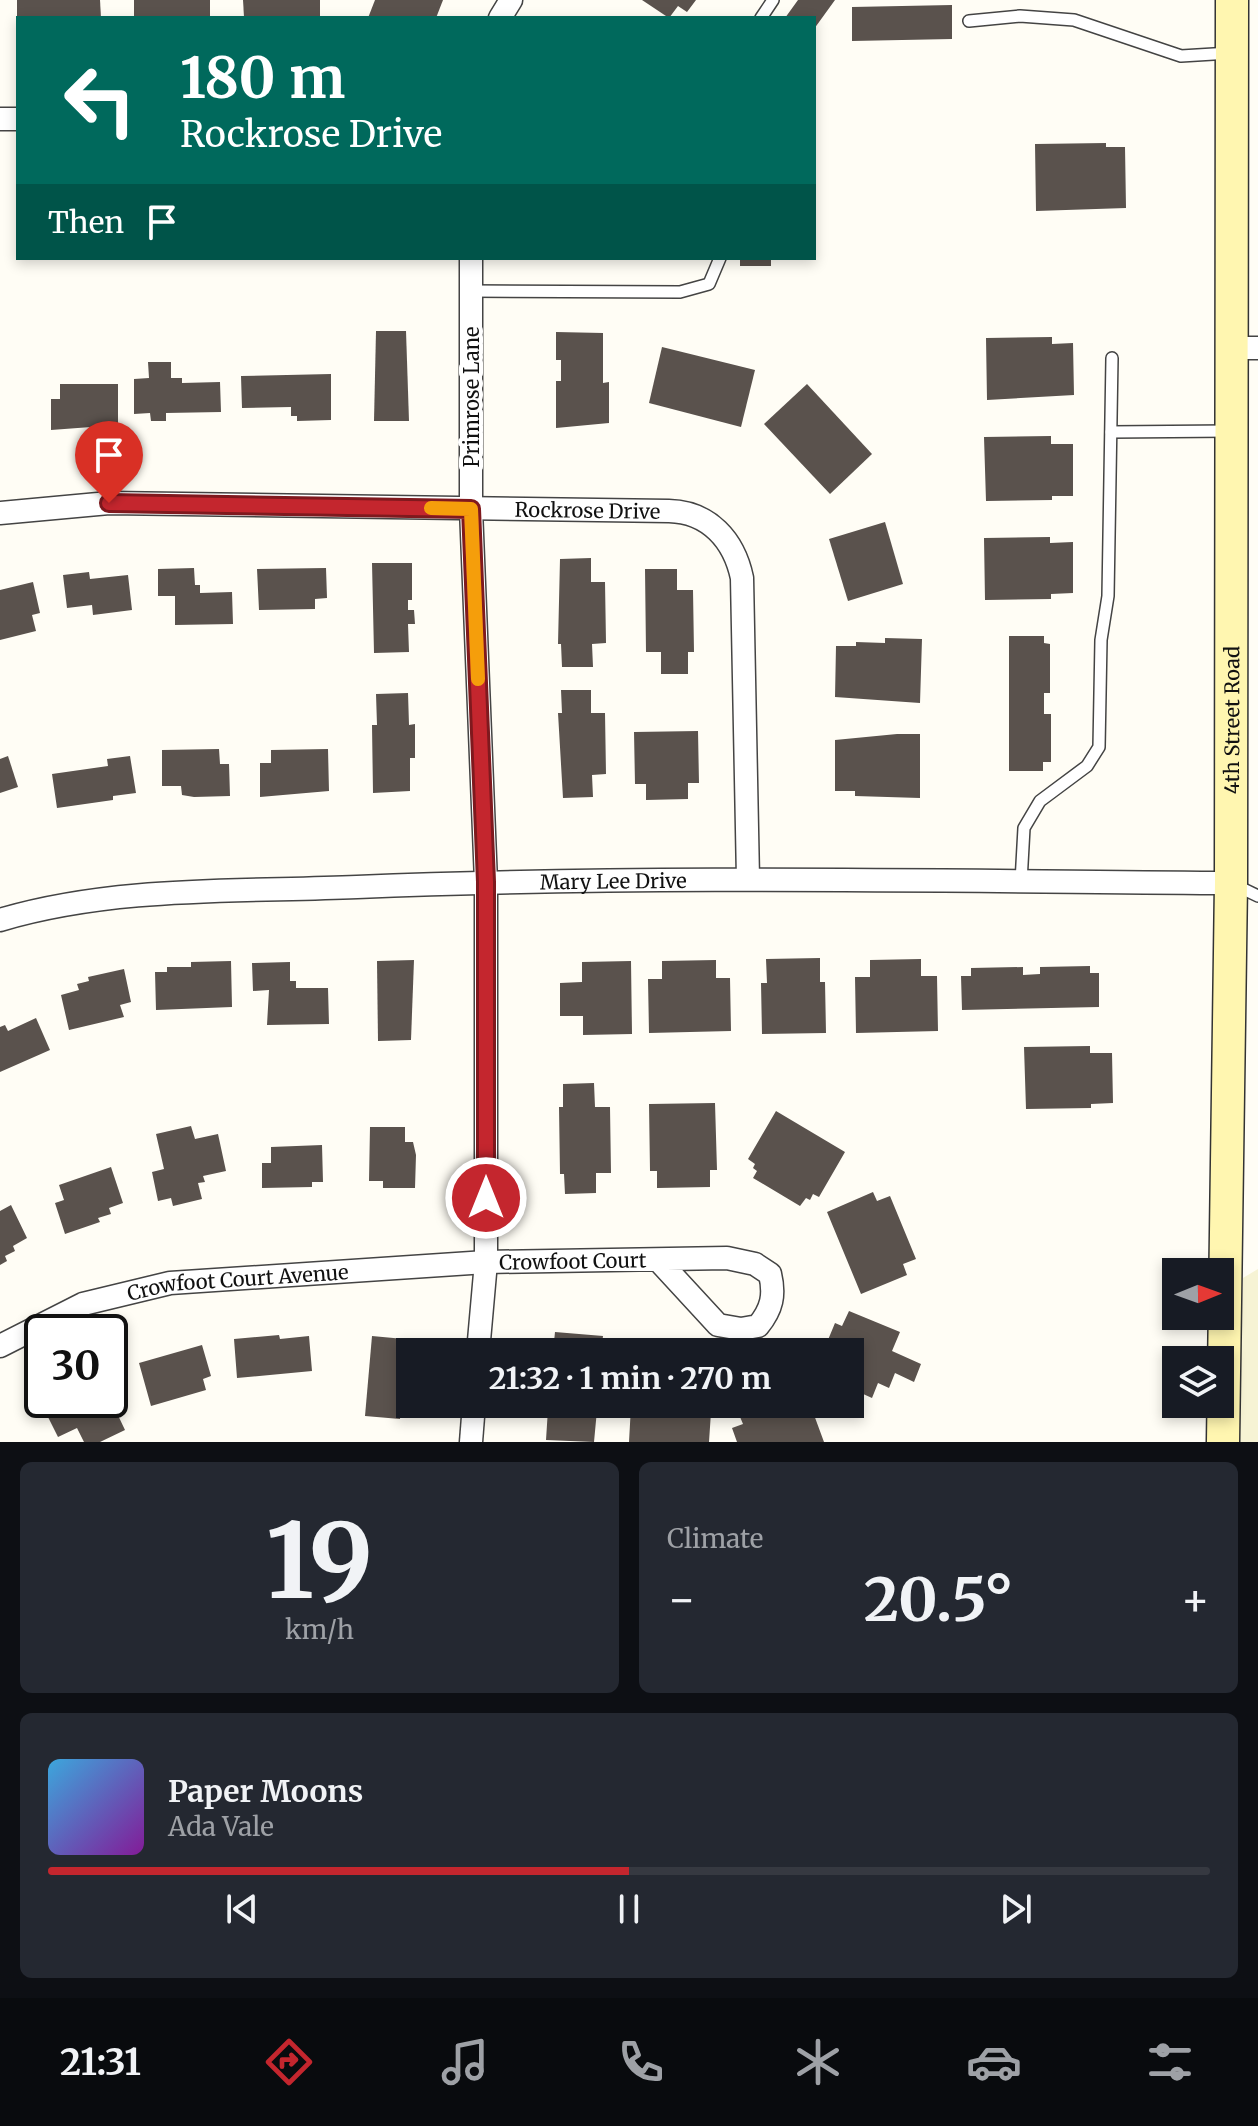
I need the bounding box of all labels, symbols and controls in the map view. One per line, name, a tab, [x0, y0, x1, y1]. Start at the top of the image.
text: 180 m	[180, 43, 345, 113]
icon: left	[48, 48, 152, 152]
text: Rockrose Drive	[180, 112, 442, 157]
icon: arrive	[140, 200, 184, 244]
text: Then	[48, 203, 124, 241]
street label: Primrose Lane	[459, 327, 484, 467]
pin	[75, 421, 143, 503]
icon: arrive	[87, 433, 131, 477]
street label: Rockrose Drive	[514, 496, 661, 523]
street label: 4th Street Road	[1219, 646, 1244, 794]
street label: Mary Lee Drive	[540, 867, 687, 894]
position arrow	[444, 1156, 528, 1240]
street label: Crowfoot Court	[499, 1247, 647, 1274]
north arrow	[1162, 1258, 1234, 1330]
map controls	[1162, 1258, 1234, 1418]
street label: Crowfoot Court Avenue	[125, 1259, 349, 1305]
speed limit sign: 30	[24, 1314, 128, 1418]
button: layers	[1162, 1346, 1234, 1418]
text: 21:32 · 1 min · 270 m	[489, 1359, 771, 1397]
text: 19	[266, 1496, 373, 1626]
text: Climate	[667, 1522, 763, 1555]
text: 20.5°	[864, 1562, 1013, 1637]
text: −	[667, 1572, 696, 1627]
text: +	[1181, 1572, 1210, 1627]
text: km/h	[285, 1613, 354, 1646]
text: Paper Moons	[168, 1772, 363, 1810]
text: Ada Vale	[168, 1810, 274, 1843]
icon: previous	[220, 1887, 264, 1931]
icon: pause	[607, 1887, 651, 1931]
icon: next	[994, 1887, 1038, 1931]
icon: directions	[261, 2034, 317, 2090]
icon: music	[437, 2034, 493, 2090]
icon: phone	[613, 2034, 669, 2090]
icon: climate	[790, 2034, 846, 2090]
icon: car	[966, 2034, 1022, 2090]
icon: filters	[1142, 2034, 1198, 2090]
text: 21:31	[60, 2040, 141, 2085]

